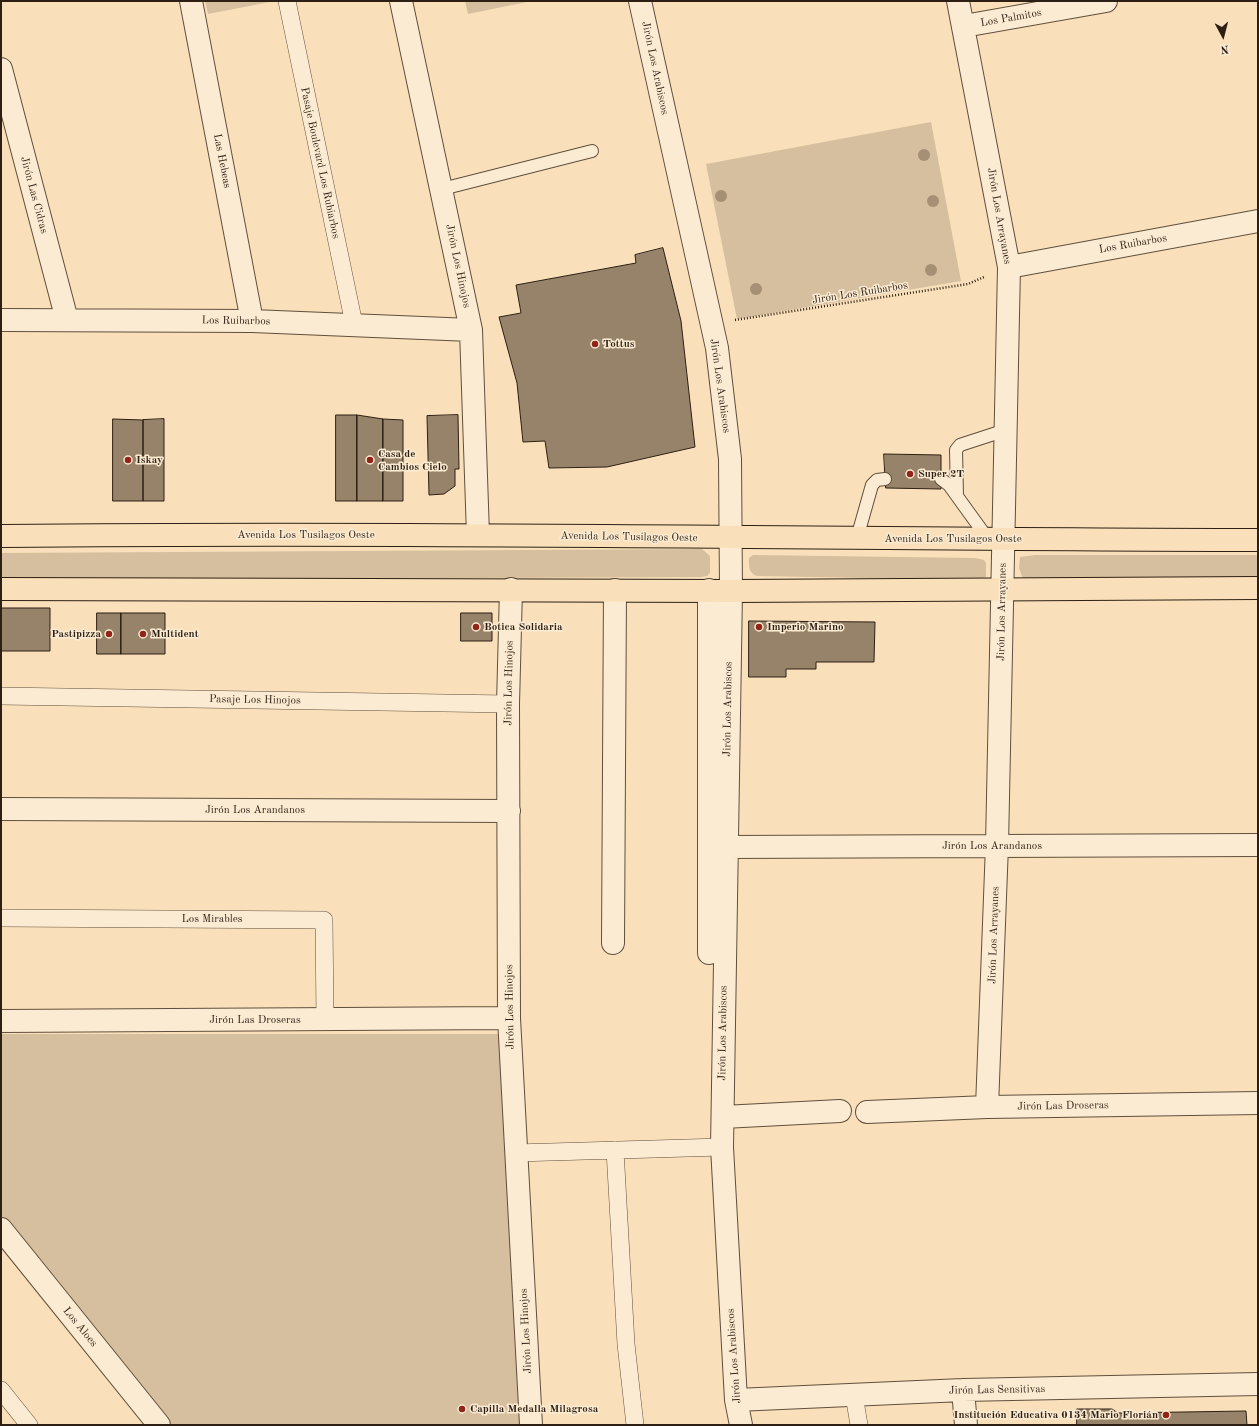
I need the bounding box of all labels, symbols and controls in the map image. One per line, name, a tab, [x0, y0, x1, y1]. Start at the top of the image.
street label: Los Palmitos	[979, 6, 1043, 30]
north arrow	[1203, 16, 1243, 56]
street label: Jirón Los Arabiscos	[639, 20, 671, 116]
text: N	[1220, 42, 1229, 54]
street label: Pasaje Boulevard Los Rubiarbos	[298, 86, 342, 240]
street label: Las Hebeas	[210, 133, 234, 189]
street label: Jirón Las Cidras	[17, 155, 51, 235]
street label: Jirón Los Arrayanes	[984, 167, 1014, 265]
street label: Jirón Los Hinojos	[443, 223, 473, 309]
street label: Los Ruibarbos	[1098, 232, 1168, 256]
street label: Jirón Los Ruibarbos	[811, 279, 909, 307]
street label: Los Ruibarbos	[201, 314, 271, 328]
place label: Tottus	[603, 337, 635, 351]
street label: Jirón Los Arabiscos	[707, 338, 733, 434]
marker: Tottus	[590, 339, 600, 349]
place label: Casa de Cambios Cielo	[378, 447, 447, 473]
place label: Iskay	[136, 453, 163, 467]
marker: Iskay	[123, 455, 133, 465]
marker: Casa de Cambios Cielo	[365, 455, 375, 465]
place label: Super 2T	[918, 467, 964, 481]
marker: Super 2T	[905, 469, 915, 479]
street label: Avenida Los Tusilagos Oeste	[237, 528, 375, 542]
street label: Avenida Los Tusilagos Oeste	[560, 529, 698, 545]
street label: Avenida Los Tusilagos Oeste	[884, 532, 1022, 546]
street label: Jirón Los Arrayanes	[995, 563, 1009, 661]
place label: Botica Solidaria	[484, 620, 563, 634]
place label: Imperio Marino	[767, 620, 844, 634]
marker: Botica Solidaria	[471, 622, 481, 632]
marker: Imperio Marino	[754, 622, 764, 632]
place label: Pastipizza	[51, 627, 101, 641]
place label: Multident	[151, 627, 199, 641]
marker: Pastipizza	[104, 629, 114, 639]
marker: Multident	[138, 629, 148, 639]
street label: Jirón Los Hinojos	[502, 640, 516, 726]
street label: Jirón Los Arabiscos	[721, 661, 735, 757]
street label: Pasaje Los Hinojos	[209, 693, 301, 707]
street label: Jirón Los Arandanos	[205, 803, 305, 817]
street label: Jirón Los Arandanos	[942, 839, 1042, 853]
street label: Jirón Los Arrayanes	[986, 886, 1002, 984]
street label: Los Mirables	[181, 912, 243, 926]
street label: Jirón Los Hinojos	[503, 964, 517, 1050]
street label: Jirón Los Arabiscos	[716, 985, 730, 1081]
street label: Jirón Las Droseras	[209, 1013, 301, 1027]
street label: Jirón Las Droseras	[1017, 1099, 1109, 1113]
street label: Jirón Los Hinojos	[517, 1288, 535, 1374]
street label: Los Aloes	[60, 1304, 100, 1350]
street label: Jirón Los Arabiscos	[724, 1308, 744, 1404]
street label: Jirón Las Sensitivas	[949, 1383, 1045, 1397]
place label: Capilla Medalla Milagrosa	[470, 1402, 598, 1416]
marker: Capilla Medalla Milagrosa	[457, 1404, 467, 1414]
place label: Institución Educativa 0134 Mario Florián	[954, 1408, 1158, 1422]
marker: Institución Educativa 0134 Mario Florián	[1161, 1410, 1171, 1420]

